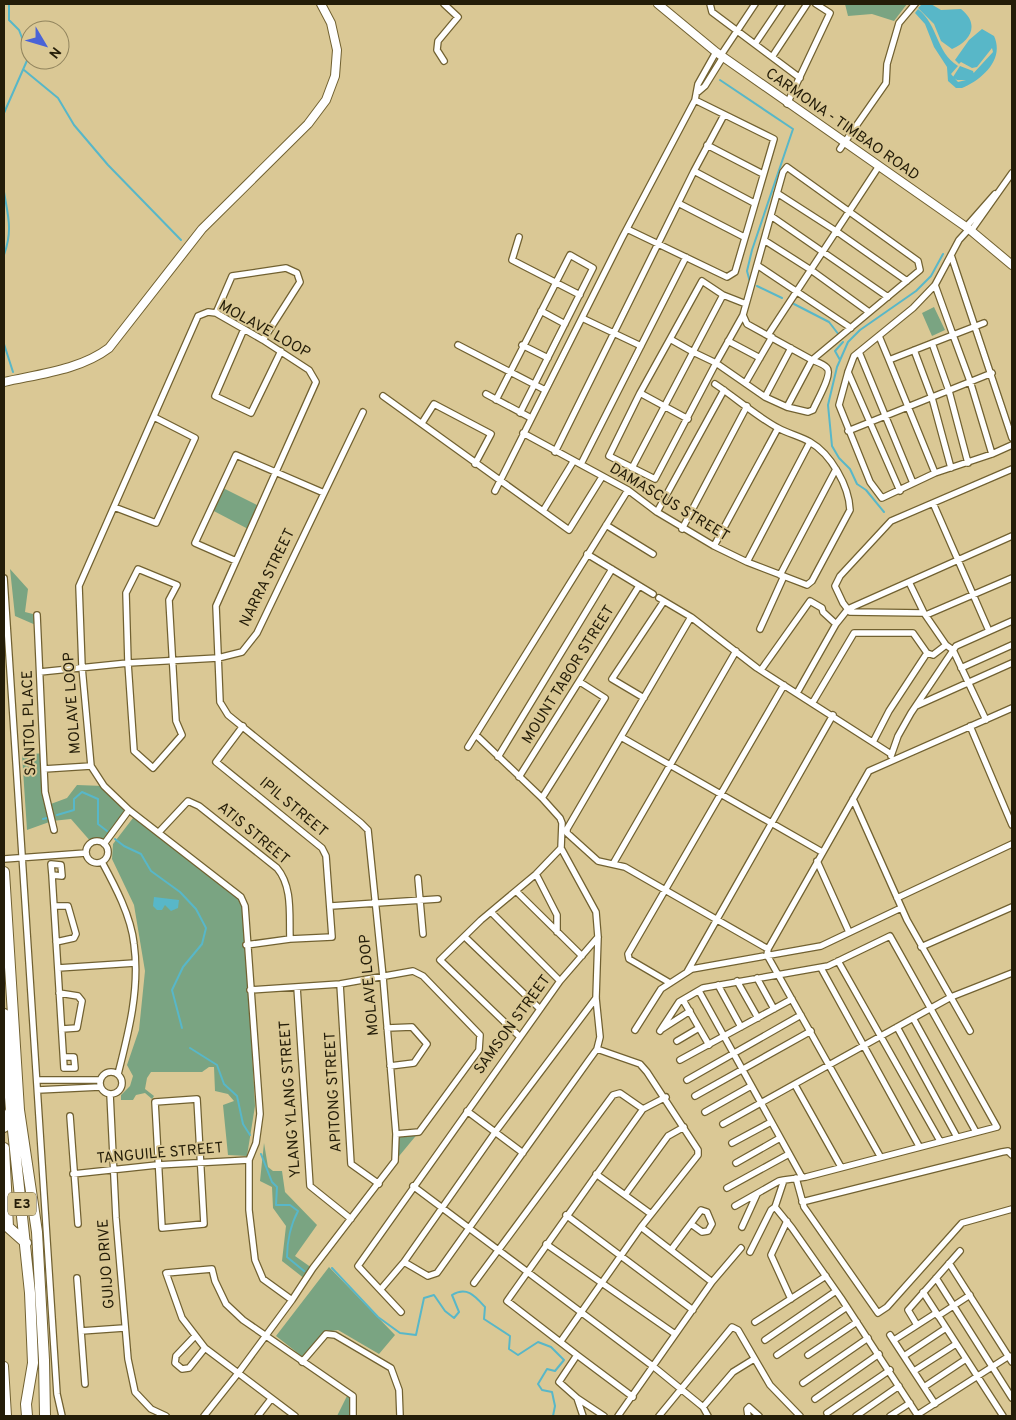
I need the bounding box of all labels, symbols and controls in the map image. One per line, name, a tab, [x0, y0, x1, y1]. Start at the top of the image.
north arrow	[20, 20, 70, 70]
text: N	[44, 43, 64, 61]
street label: CARMONA - TIMBAO ROAD	[761, 65, 923, 185]
street label: MOLAVE LOOP	[215, 297, 313, 363]
street label: DAMASCUS STREET	[606, 460, 732, 546]
street label: NARRA STREET	[236, 526, 300, 630]
street label: MOUNT TABOR STREET	[519, 602, 619, 748]
street label: MOLAVE LOOP	[60, 651, 86, 755]
street label: SANTOL PLACE	[19, 670, 41, 776]
street label: IPIL STREET	[255, 774, 331, 842]
street label: ATIS STREET	[213, 798, 293, 870]
street label: MOLAVE LOOP	[356, 933, 384, 1037]
street label: SAMSON STREET	[470, 971, 556, 1079]
street label: YLANG YLANG STREET	[276, 1020, 306, 1178]
street label: APITONG STREET	[321, 1031, 347, 1153]
street label: TANGUILE STREET	[96, 1139, 224, 1169]
road number: E3	[8, 1192, 36, 1216]
street label: GUIJO DRIVE	[94, 1218, 120, 1310]

